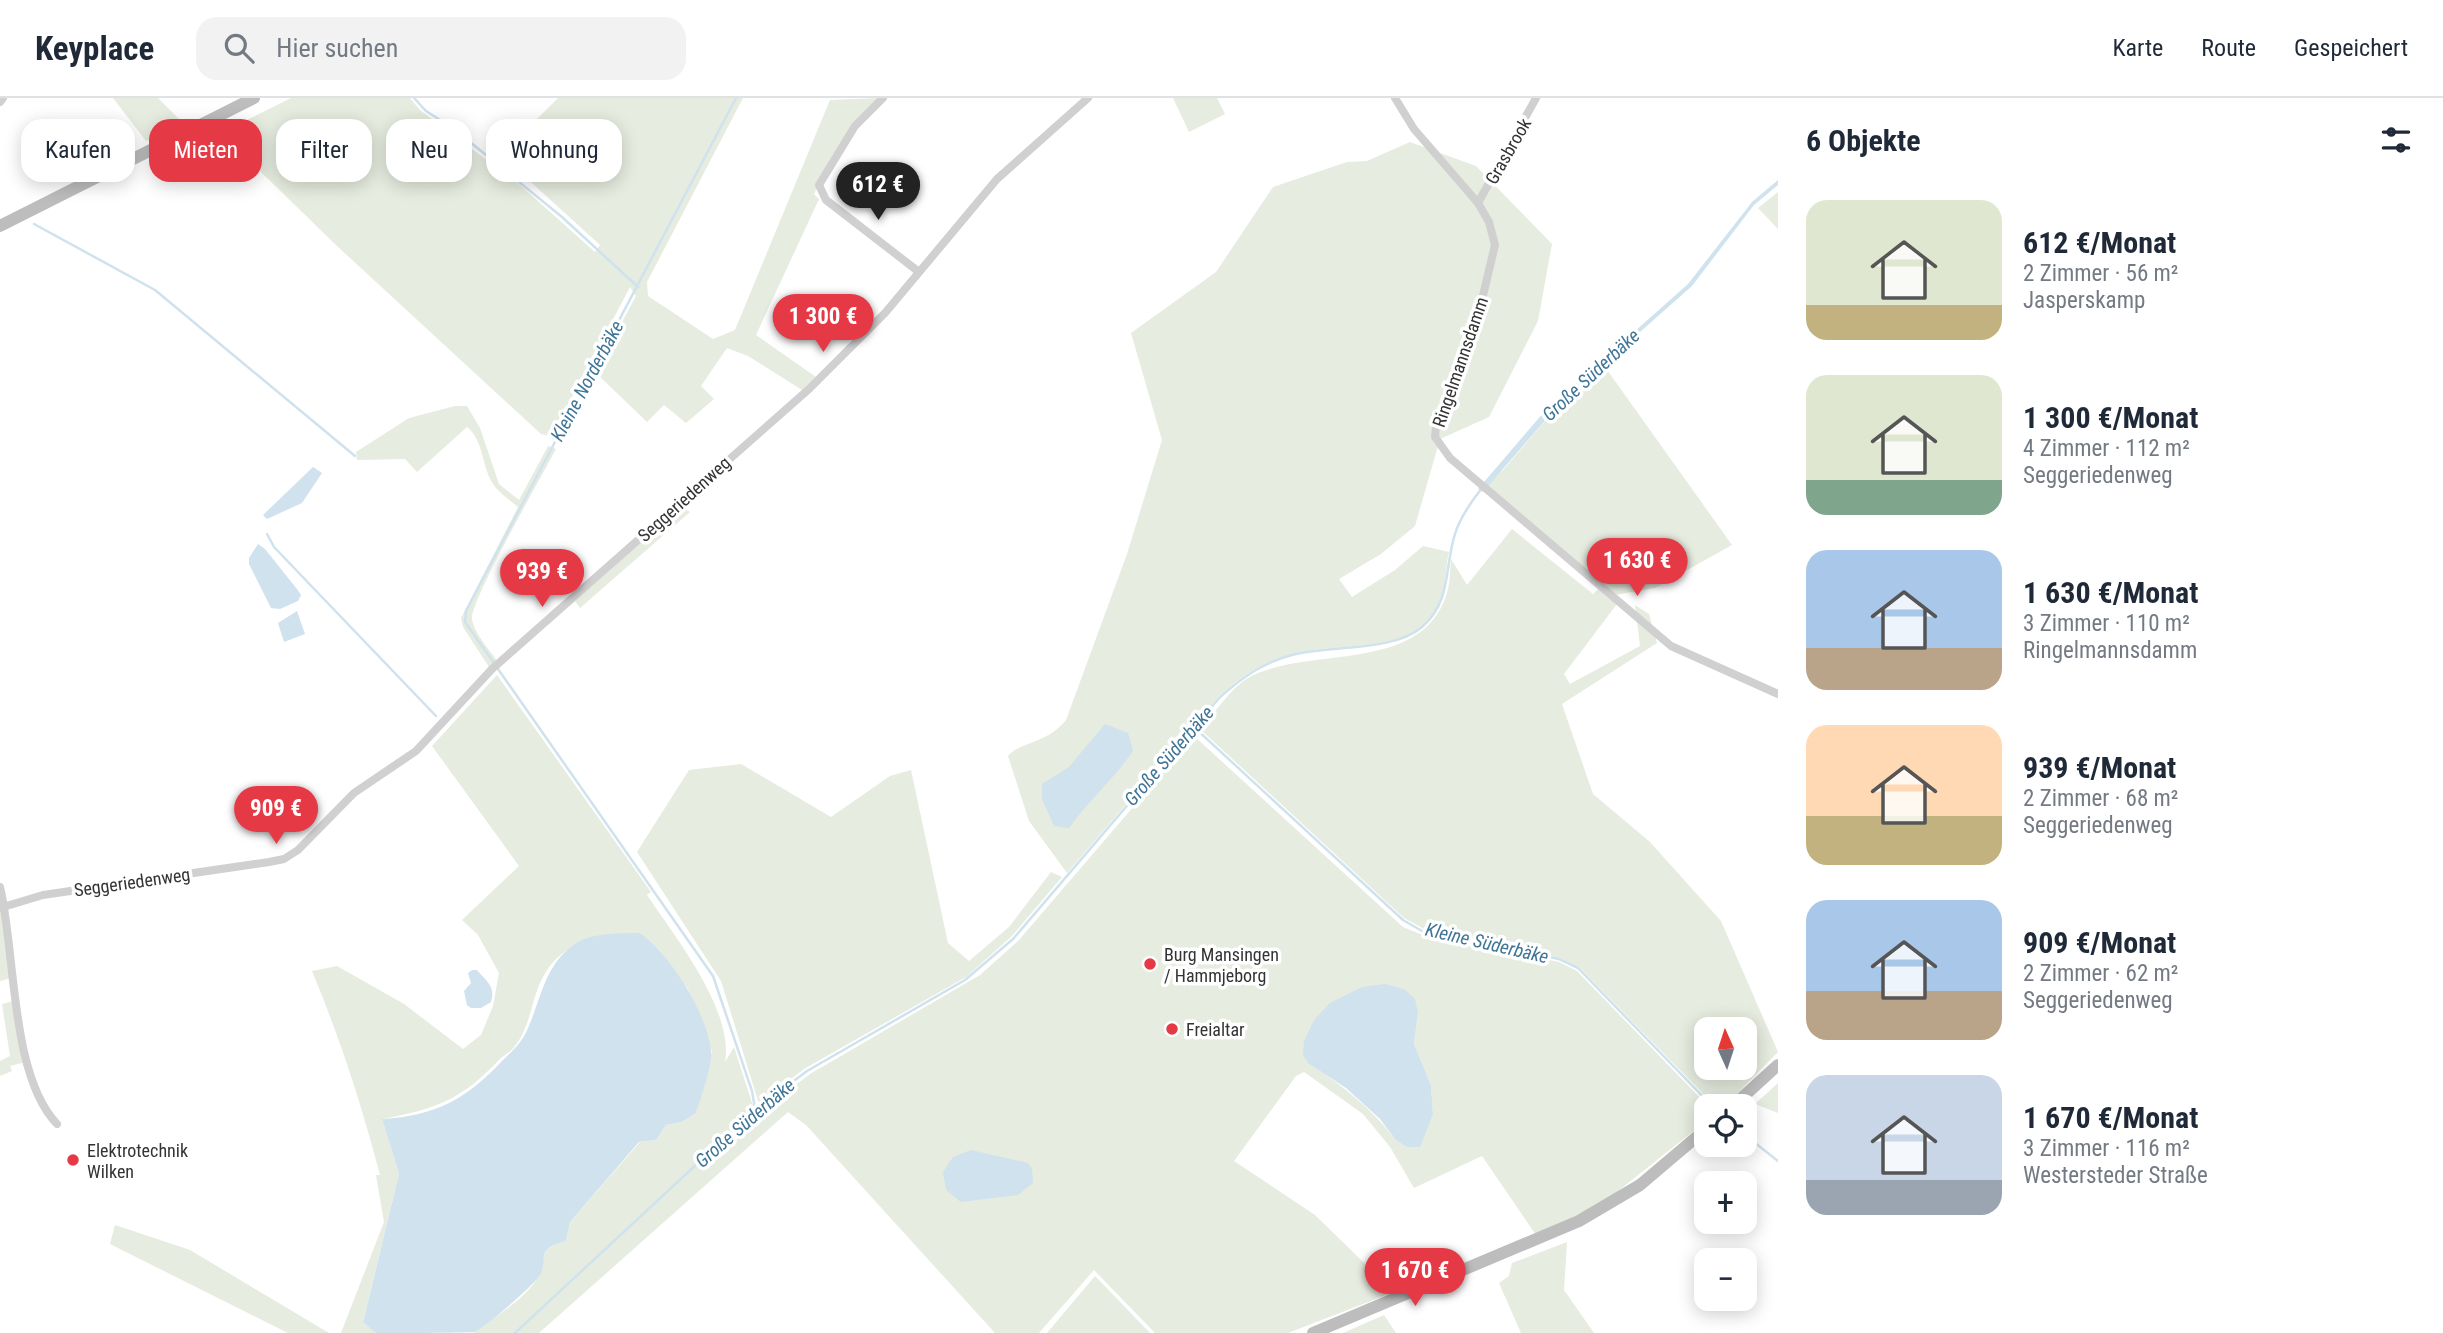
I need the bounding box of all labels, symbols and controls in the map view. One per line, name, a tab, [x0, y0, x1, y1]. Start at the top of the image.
search box	[196, 17, 686, 80]
text: Keyplace	[35, 29, 154, 68]
icon: search	[220, 29, 258, 67]
text: Hier suchen	[276, 33, 398, 63]
text: Karte	[2113, 34, 2163, 62]
text: Route	[2201, 34, 2256, 62]
text: Gespeichert	[2294, 34, 2408, 62]
street label: Grasbrook	[1481, 114, 1535, 188]
chip: Kaufen	[21, 119, 135, 182]
chip: Mieten	[149, 119, 262, 182]
chip: Filter	[276, 119, 372, 182]
chip: Neu	[386, 119, 472, 182]
chip: Wohnung	[486, 119, 622, 182]
icon: filters	[2377, 121, 2415, 159]
text: 6 Objekte	[1806, 123, 1921, 158]
pin: 612 €	[829, 162, 927, 222]
text: 612 €	[852, 171, 904, 198]
text: 612 €/Monat	[2023, 225, 2176, 260]
icon: home	[1862, 228, 1946, 312]
text: 2 Zimmer · 56 m²	[2023, 260, 2178, 287]
text: Jasperskamp	[2023, 287, 2145, 314]
pin: 1 300 €	[758, 294, 888, 354]
street label: Ringelmannsdamm	[1428, 294, 1492, 430]
text: 1 300 €	[789, 303, 857, 330]
water label: Kleine Norderbäke	[546, 317, 628, 445]
water label: Große Süderbäke	[1538, 324, 1644, 426]
text: 1 300 €/Monat	[2023, 400, 2198, 435]
icon: home	[1862, 403, 1946, 487]
text: 4 Zimmer · 112 m²	[2023, 435, 2190, 462]
street label: Seggeriedenweg	[633, 452, 735, 546]
text: Seggeriedenweg	[2023, 462, 2173, 489]
pin: 1 630 €	[1572, 538, 1702, 598]
text: 1 630 €	[1603, 547, 1671, 574]
pin: 939 €	[493, 550, 591, 609]
text: 939 €	[516, 558, 568, 585]
text: 1 630 €/Monat	[2023, 575, 2198, 610]
icon: home	[1862, 578, 1946, 662]
text: 3 Zimmer · 110 m²	[2023, 610, 2190, 637]
text: Ringelmannsdamm	[2023, 637, 2197, 664]
water label: Große Süderbäke	[1119, 701, 1219, 811]
text: 939 €/Monat	[2023, 750, 2176, 785]
icon: home	[1862, 753, 1946, 837]
text: 2 Zimmer · 68 m²	[2023, 785, 2178, 812]
pin: 909 €	[227, 786, 325, 846]
text: 909 €	[250, 795, 302, 822]
text: Seggeriedenweg	[2023, 812, 2173, 839]
street label: Seggeriedenweg	[73, 863, 191, 901]
water label: Kleine Süderbäke	[1423, 918, 1551, 968]
text: 909 €/Monat	[2023, 925, 2176, 960]
icon: home	[1862, 928, 1946, 1012]
place label: Burg Mansingen / Hammjeborg	[1164, 944, 1279, 986]
marker: Burg Mansingen / Hammjeborg	[1142, 956, 1158, 972]
text: 2 Zimmer · 62 m²	[2023, 960, 2178, 987]
text: Seggeriedenweg	[2023, 987, 2173, 1014]
north arrow	[1694, 1017, 1757, 1080]
map controls	[1694, 1017, 1757, 1311]
place label: Freialtar	[1186, 1019, 1245, 1040]
marker: Freialtar	[1164, 1021, 1180, 1037]
water label: Große Süderbäke	[690, 1073, 800, 1173]
button: locate	[1694, 1094, 1757, 1157]
text: 1 670 €/Monat	[2023, 1100, 2198, 1135]
icon: home	[1862, 1103, 1946, 1187]
text: 3 Zimmer · 116 m²	[2023, 1135, 2190, 1162]
place label: Elektrotechnik Wilken	[87, 1140, 188, 1182]
marker: Elektrotechnik Wilken	[65, 1152, 81, 1168]
text: Westersteder Straße	[2023, 1162, 2208, 1189]
button: +	[1694, 1171, 1757, 1234]
pin: 1 670 €	[1350, 1248, 1480, 1308]
button: −	[1694, 1248, 1757, 1311]
text: 1 670 €	[1381, 1257, 1449, 1284]

